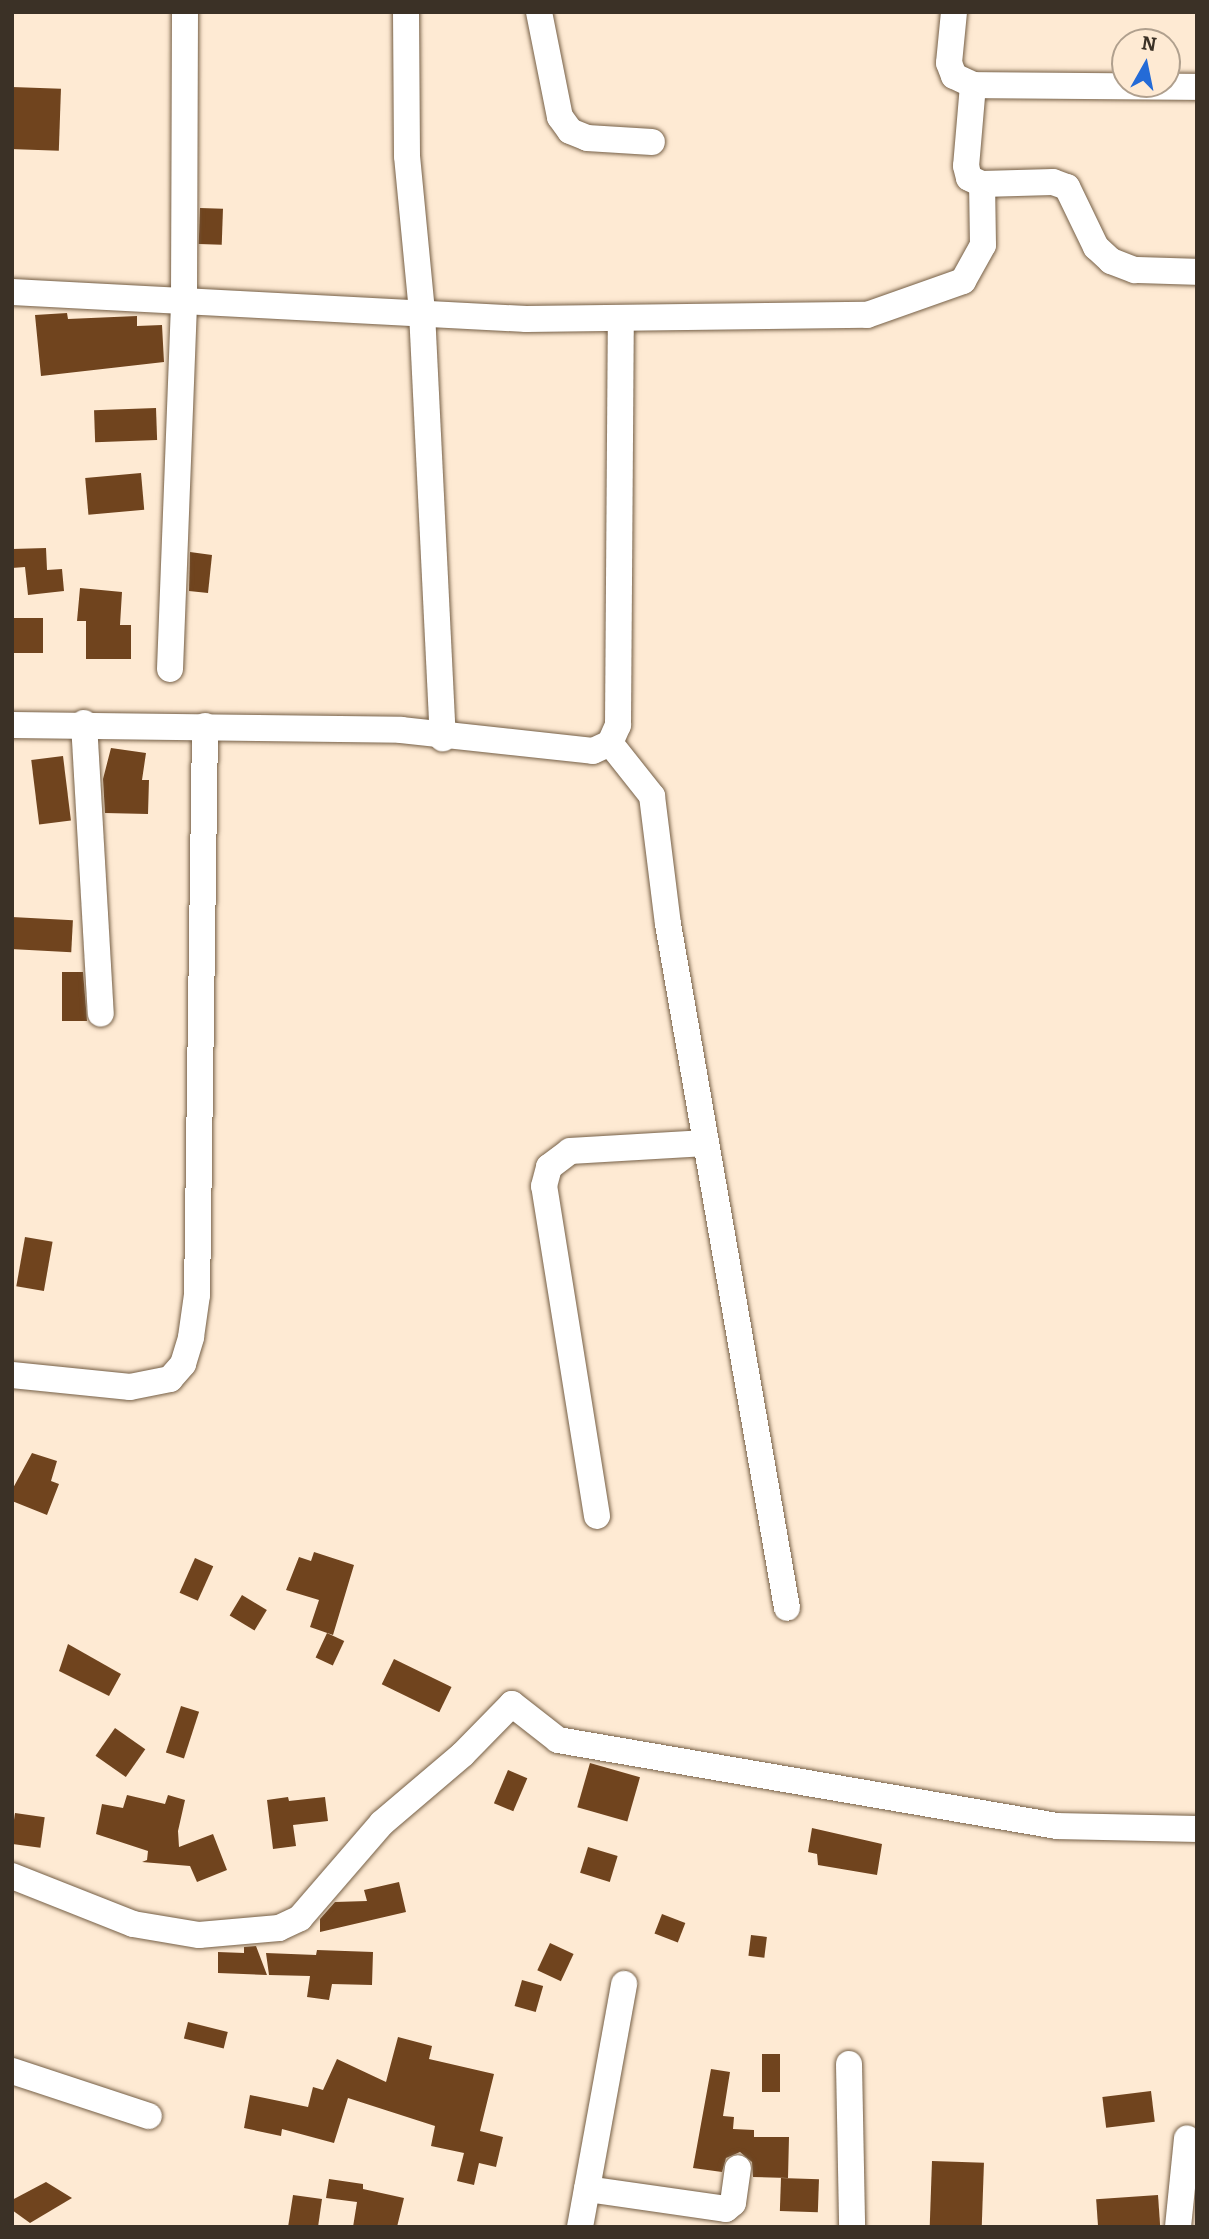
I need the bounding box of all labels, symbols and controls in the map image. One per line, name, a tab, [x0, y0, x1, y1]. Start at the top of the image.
north arrow	[1111, 28, 1181, 98]
text: N	[1140, 31, 1158, 56]

